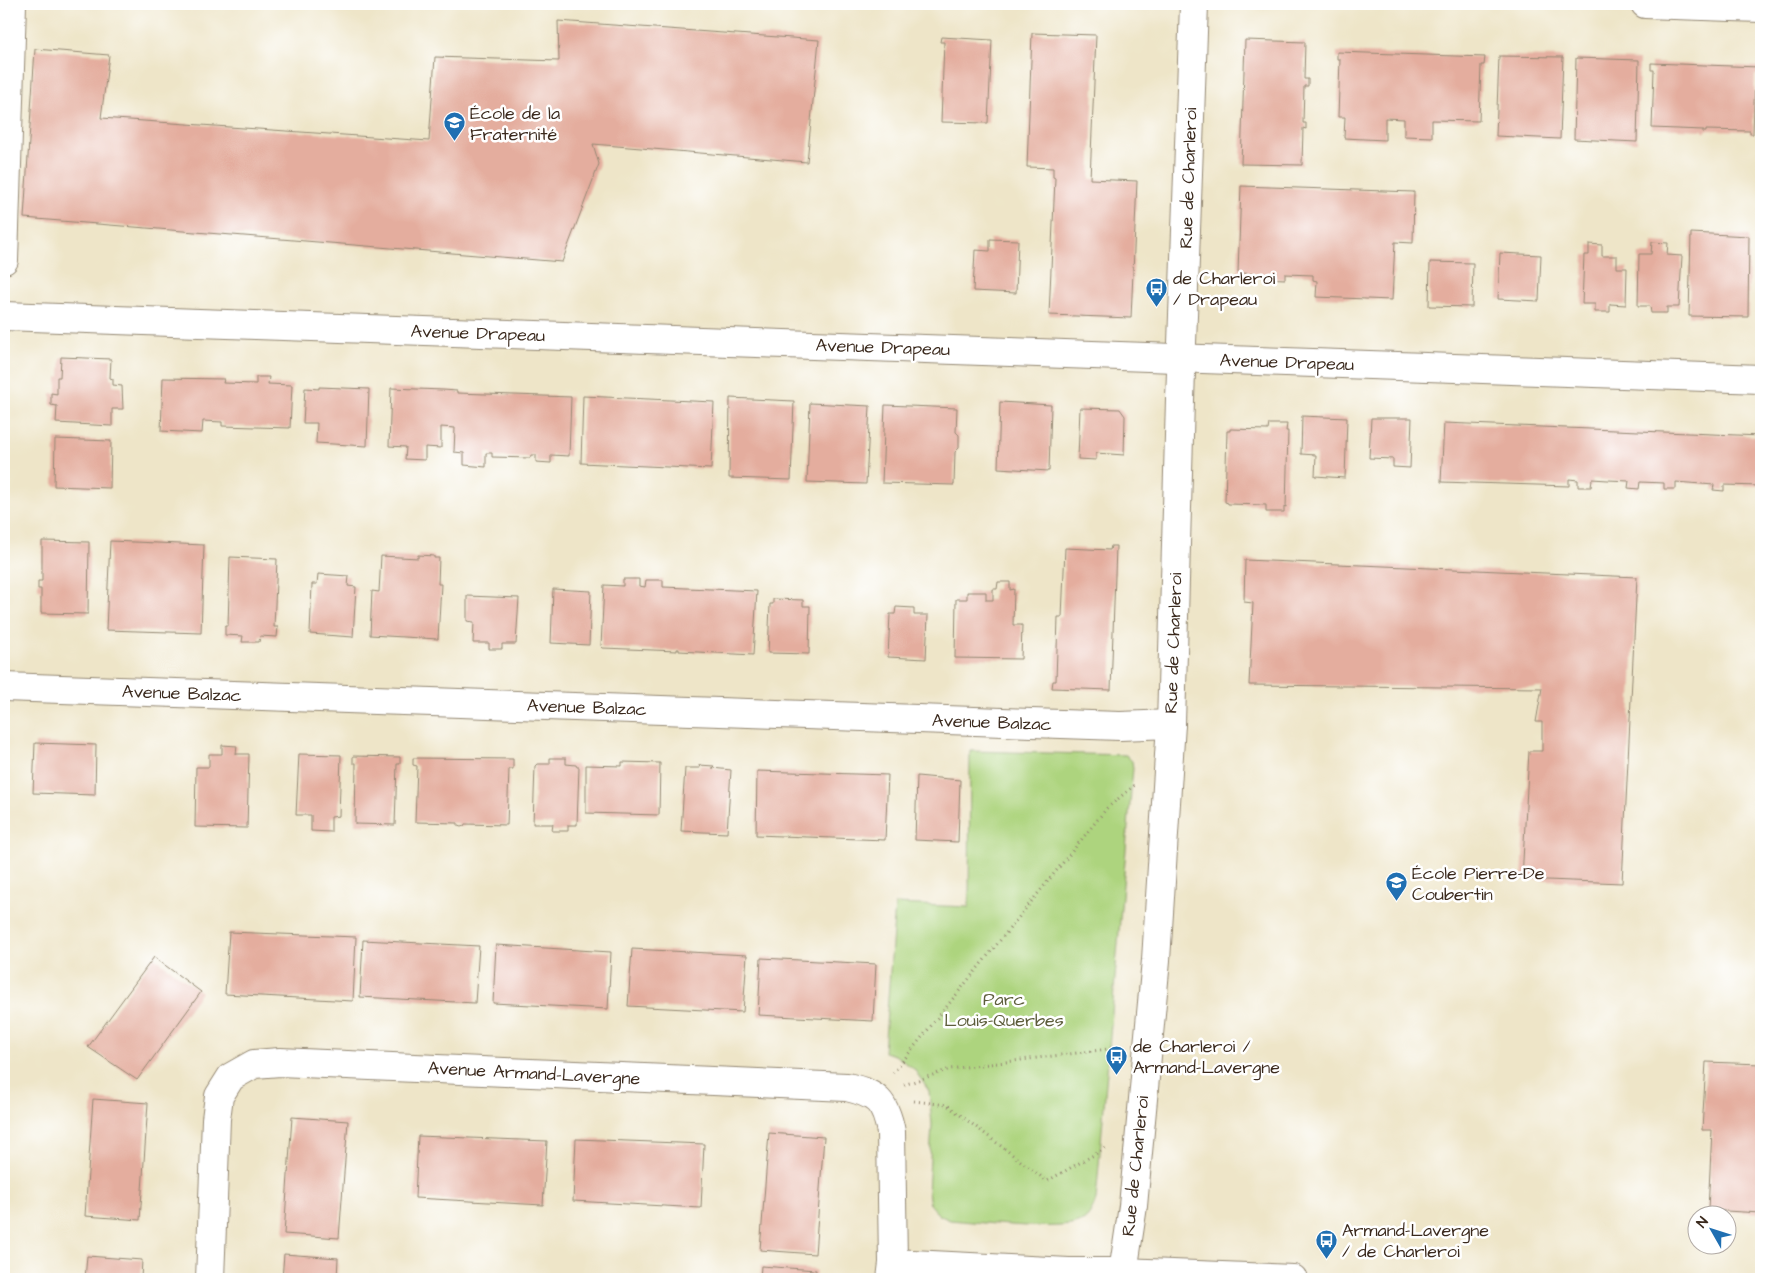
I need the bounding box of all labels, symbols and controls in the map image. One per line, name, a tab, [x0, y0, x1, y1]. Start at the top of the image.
place label: École de la Fraternité	[470, 101, 560, 147]
street label: Rue de Charleroi	[1174, 107, 1203, 249]
school or university icon: École de la Fraternité	[442, 111, 466, 142]
place label: de Charleroi / Drapeau	[1173, 266, 1276, 312]
bus stop icon: de Charleroi / Drapeau	[1145, 276, 1169, 307]
street label: Avenue Drapeau	[410, 319, 546, 348]
street label: Avenue Drapeau	[815, 333, 951, 362]
street label: Avenue Drapeau	[1219, 348, 1355, 377]
street label: Rue de Charleroi	[1159, 572, 1188, 714]
street label: Avenue Balzac	[122, 679, 242, 708]
street label: Avenue Balzac	[527, 693, 647, 722]
street label: Avenue Balzac	[932, 708, 1052, 737]
place label: École Pierre-De Coubertin	[1412, 861, 1545, 907]
school or university icon: École Pierre-De Coubertin	[1384, 871, 1408, 902]
park label: Parc Louis-Querbes	[944, 987, 1064, 1033]
place label: de Charleroi / Armand-Lavergne	[1133, 1034, 1280, 1081]
bus stop icon: de Charleroi / Armand-Lavergne	[1105, 1044, 1129, 1075]
street label: Avenue Armand-Lavergne	[427, 1055, 641, 1093]
street label: Rue de Charleroi	[1116, 1094, 1155, 1238]
north arrow	[1688, 1206, 1738, 1256]
text: N	[1692, 1213, 1713, 1232]
place label: Armand-Lavergne / de Charleroi	[1342, 1218, 1489, 1264]
bus stop icon: Armand-Lavergne / de Charleroi	[1314, 1228, 1338, 1259]

